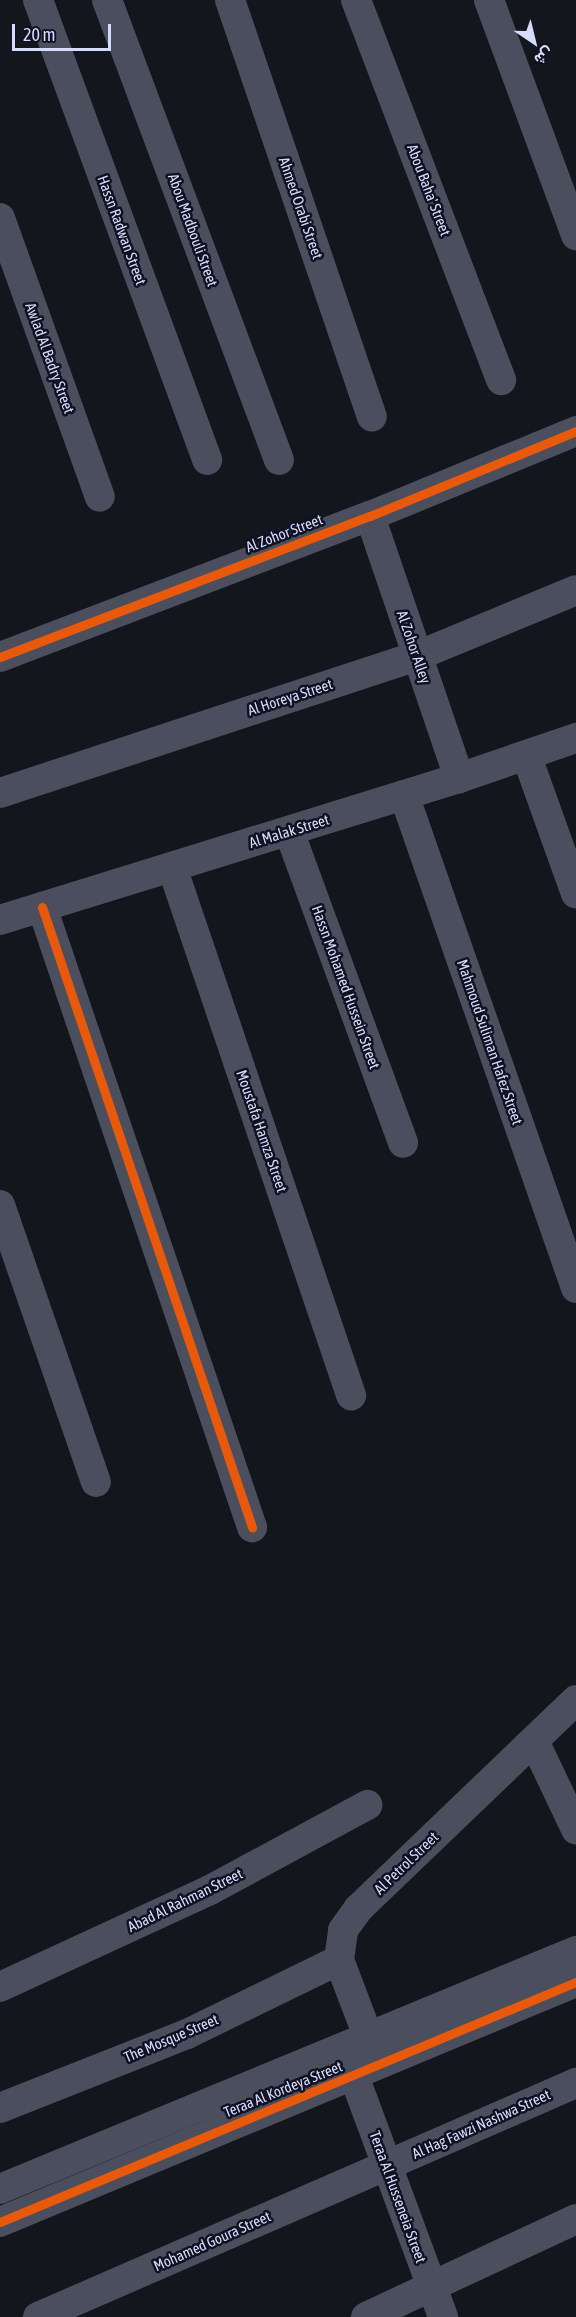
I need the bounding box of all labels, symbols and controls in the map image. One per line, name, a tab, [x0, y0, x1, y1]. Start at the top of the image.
scale bar	[15, 12, 114, 50]
north arrow	[504, 12, 564, 72]
text: 20 m	[23, 24, 55, 45]
text: ش	[531, 44, 557, 70]
street label: Abou Baha' Street	[403, 142, 455, 238]
street label: Ahmed Orabi Street	[275, 155, 327, 261]
street label: Abou Madbouli Street	[164, 171, 222, 289]
street label: Hassn Radwan Street	[94, 173, 150, 287]
street label: Awlad Al Badry Street	[22, 300, 78, 416]
street label: Al Zohor Street	[243, 510, 325, 556]
street label: Al Zohor Alley	[393, 608, 435, 686]
street label: Al Horeya Street	[245, 675, 335, 719]
street label: Al Malak Street	[247, 810, 331, 852]
street label: Hassn Mohamed Hussein Street	[308, 903, 384, 1071]
street label: Mahmoud Suliman Hafez Street	[453, 957, 527, 1127]
street label: Moustafa Hamza Street	[233, 1068, 291, 1194]
street label: Al Petrol Street	[370, 1828, 442, 1898]
street label: Abad Al Rahman Street	[125, 1864, 245, 1936]
street label: The Mosque Street	[121, 2010, 221, 2066]
street label: Teraa Al Kordeya Street	[221, 2057, 345, 2121]
street label: Al Hag Fawzi Nashwa Street	[409, 2085, 553, 2163]
street label: Teraa Al Husseneia Street	[366, 2129, 430, 2265]
street label: Mohamed Goura Street	[151, 2207, 273, 2275]

